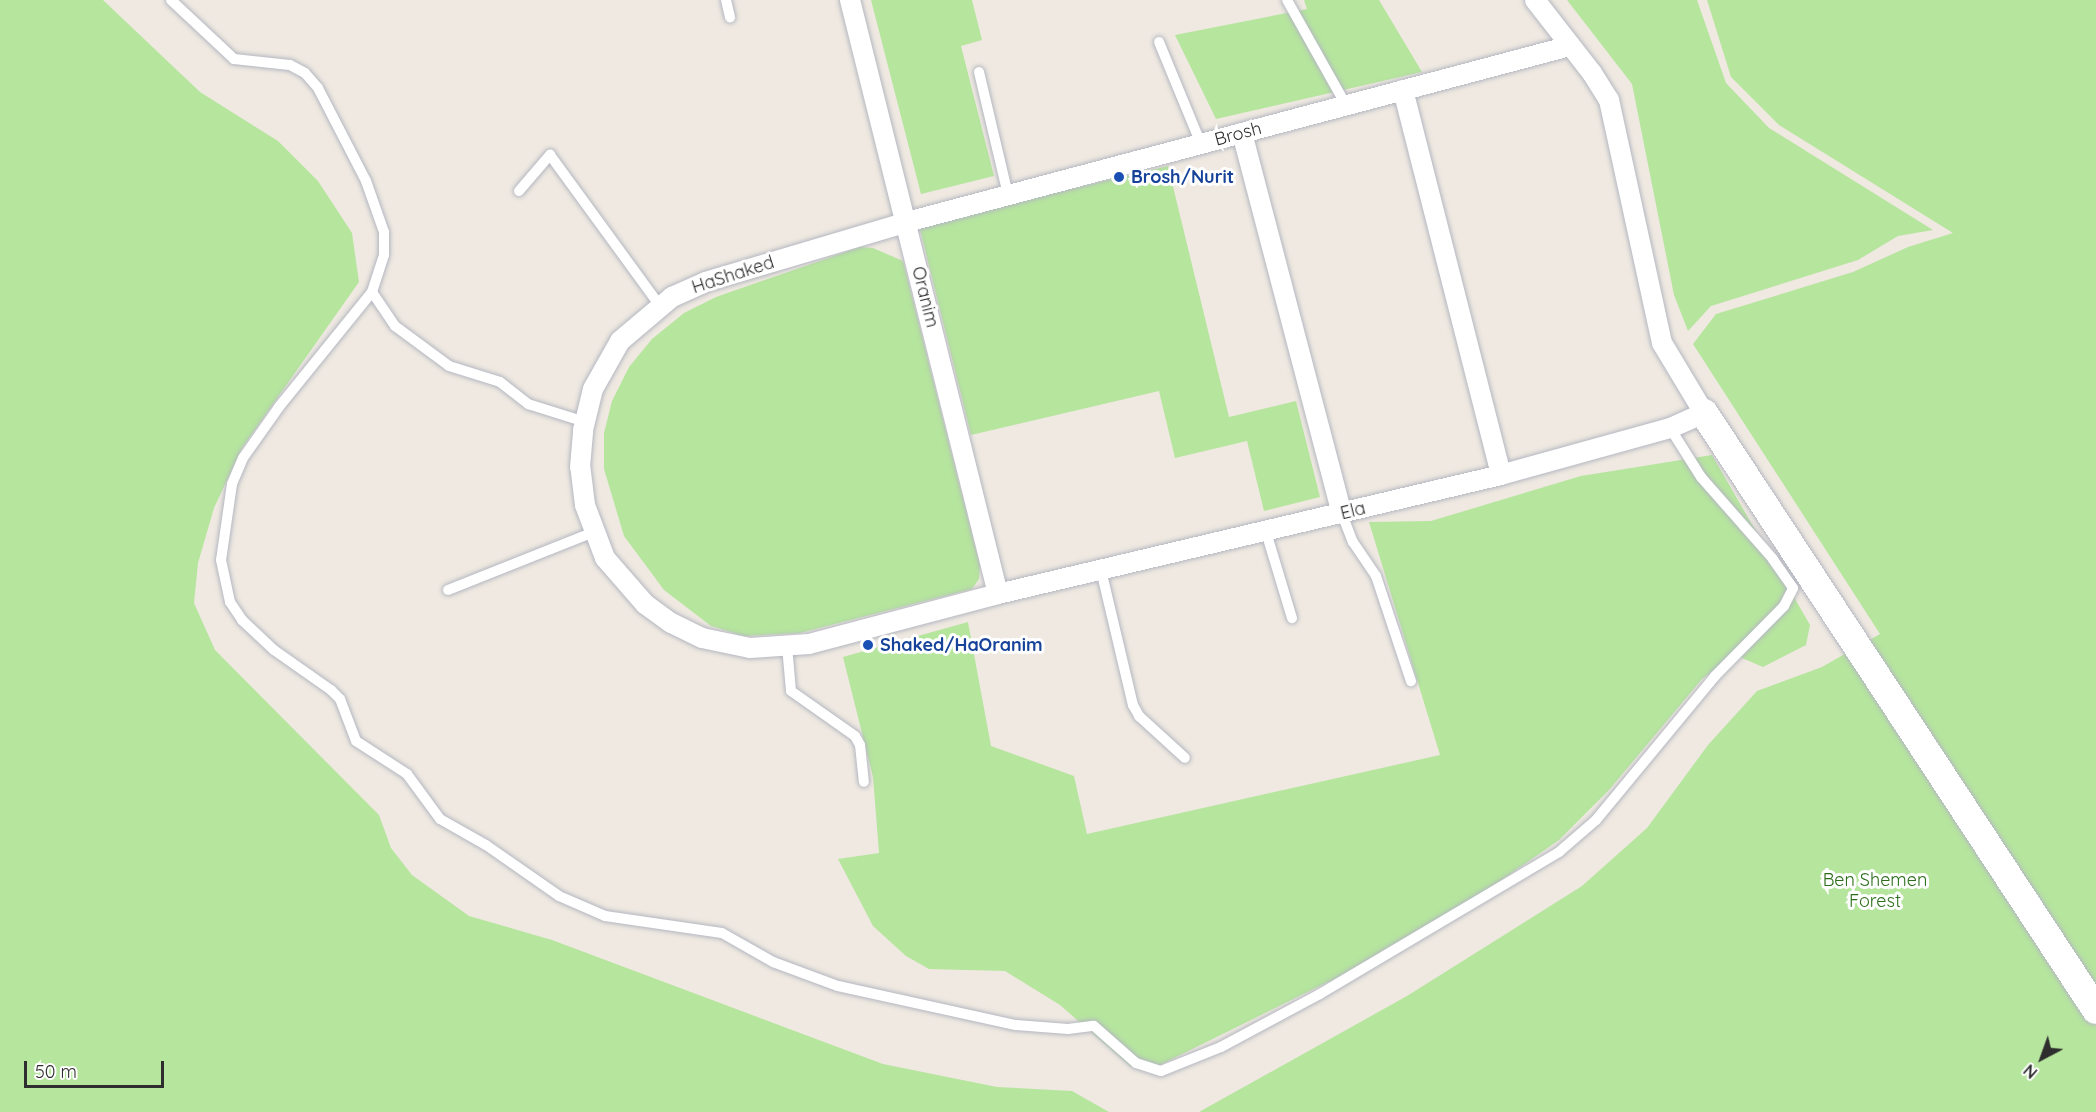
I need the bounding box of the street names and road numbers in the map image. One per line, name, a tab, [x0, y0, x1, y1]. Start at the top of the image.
street label: Brosh	[1212, 117, 1264, 151]
street label: HaShaked	[689, 252, 777, 298]
street label: Oranim	[907, 264, 943, 330]
street label: Ela	[1338, 497, 1368, 525]

